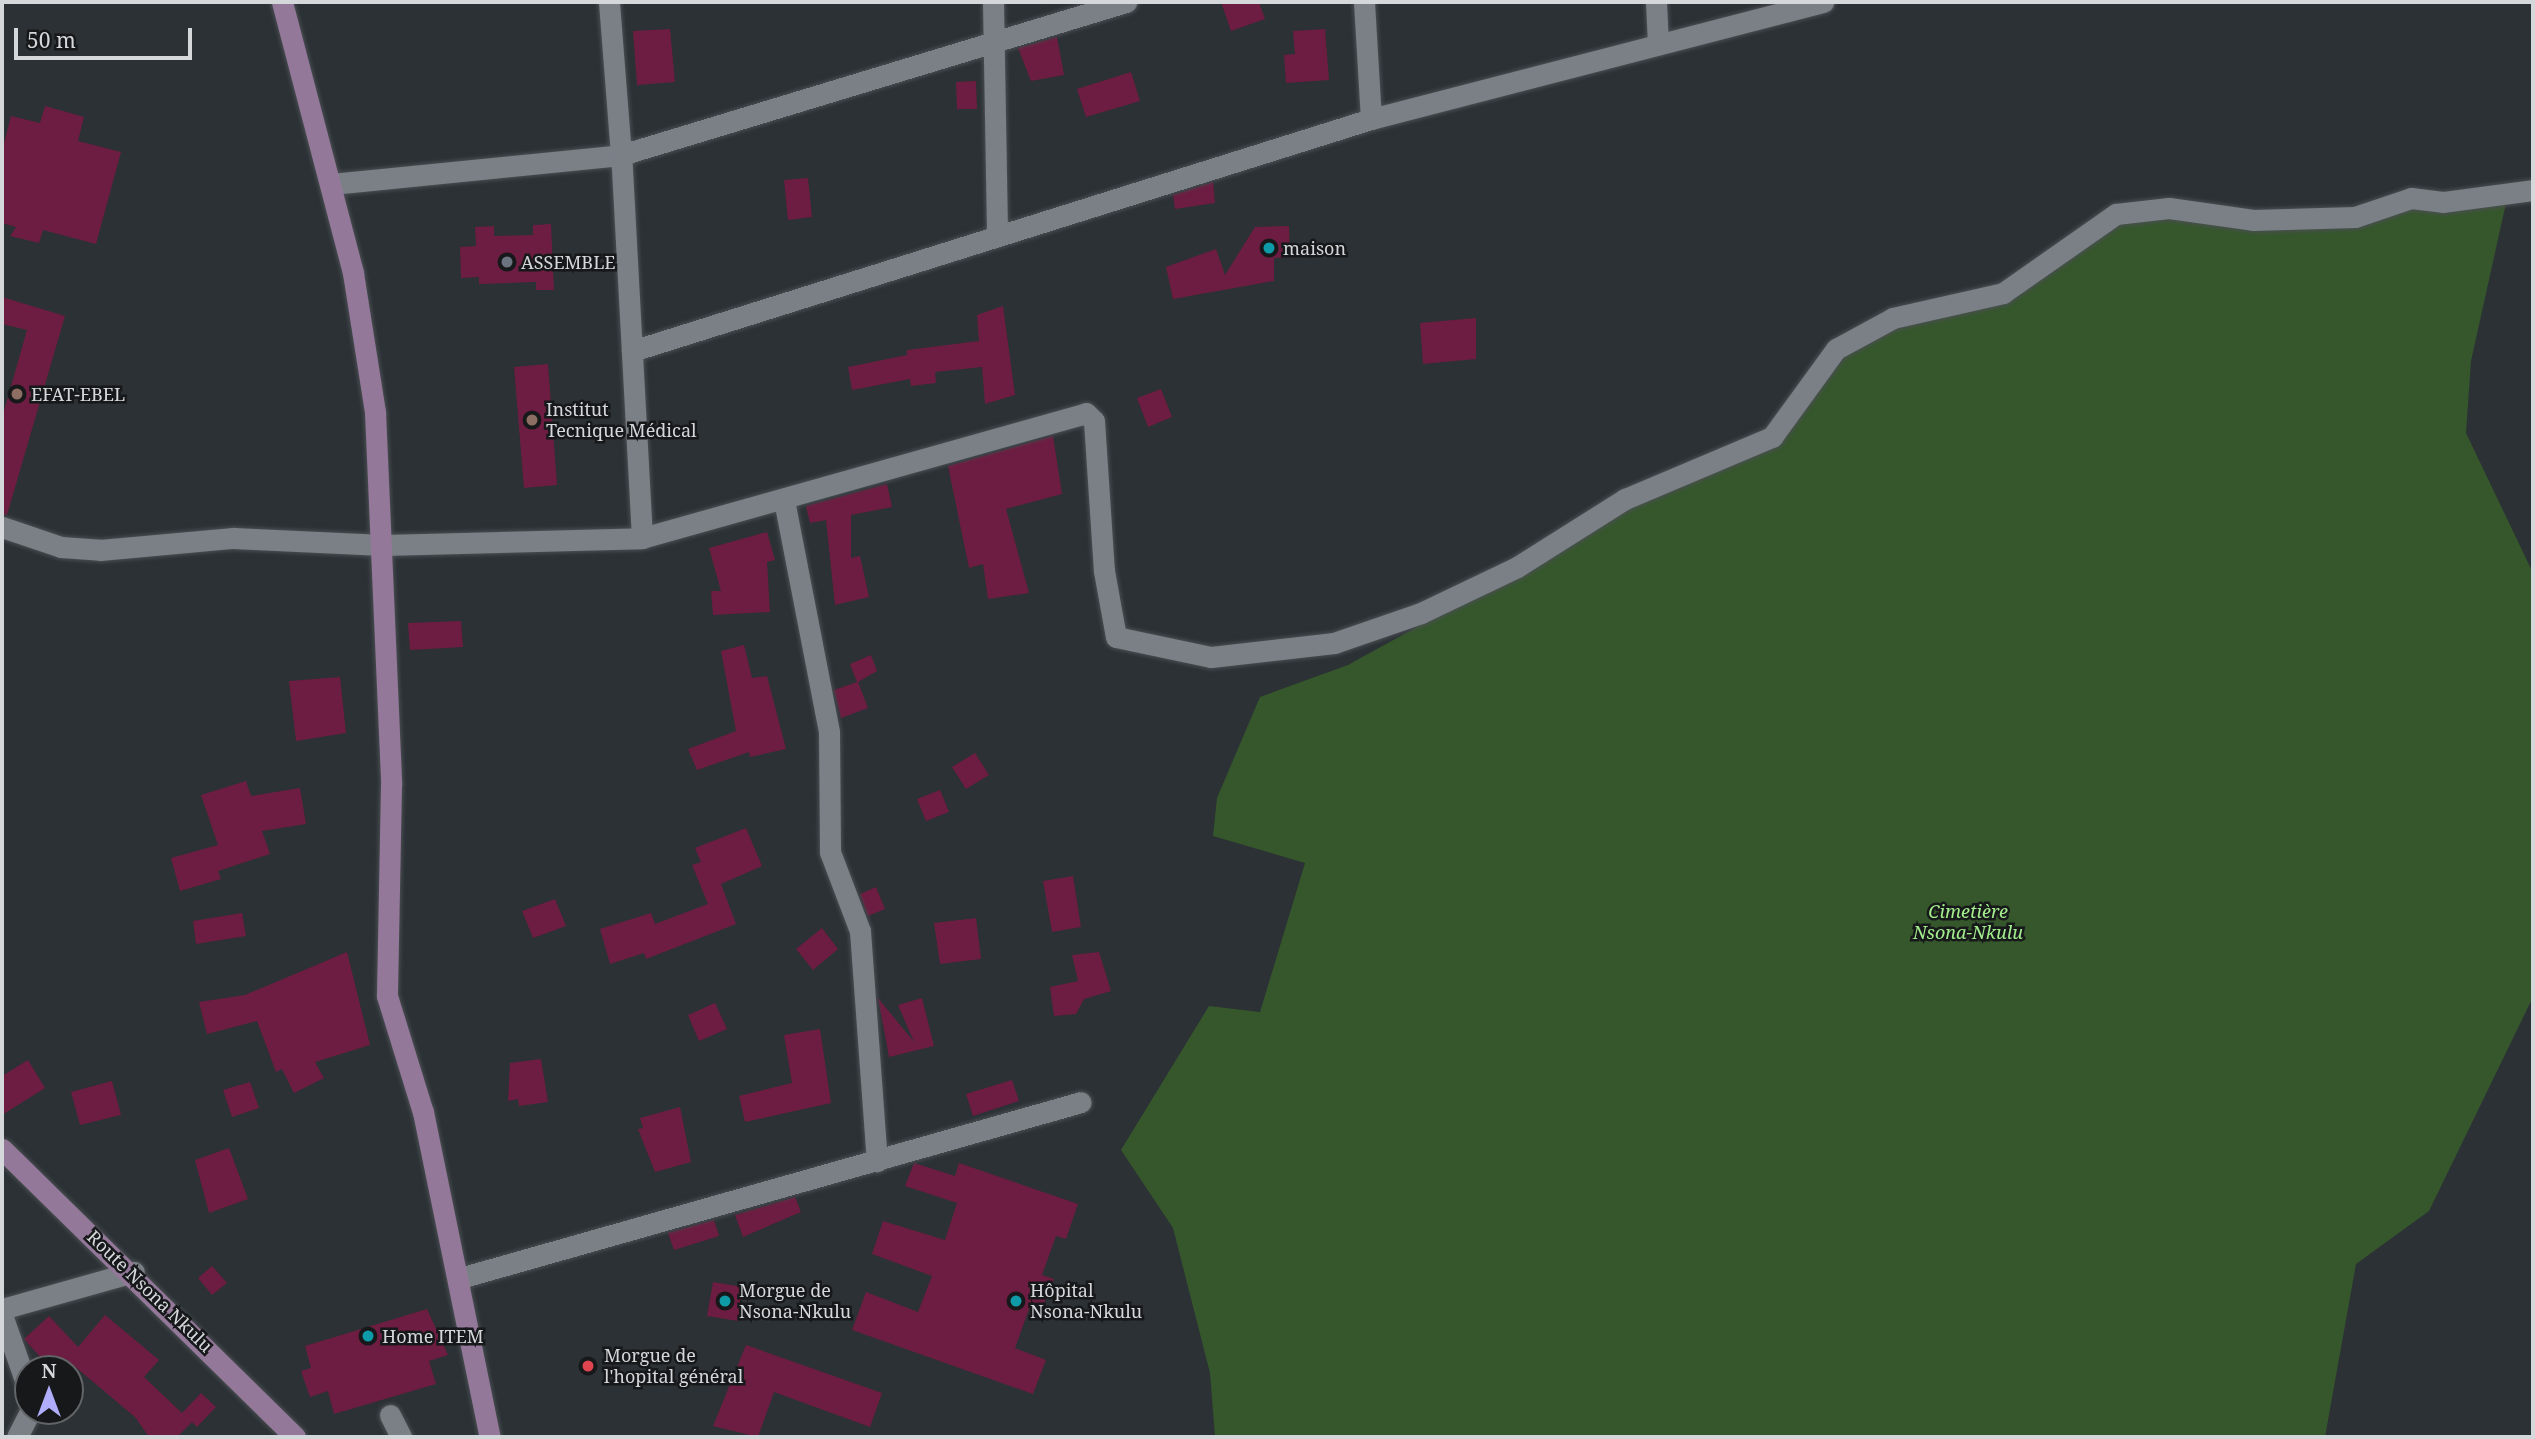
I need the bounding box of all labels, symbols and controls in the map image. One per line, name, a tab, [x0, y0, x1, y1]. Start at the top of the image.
scale bar	[18, 14, 196, 58]
text: 50 m	[27, 26, 76, 54]
place label: maison	[1283, 237, 1346, 259]
marker: maison	[1261, 240, 1277, 256]
place label: ASSEMBLE	[521, 251, 616, 273]
marker: ASSEMBLE	[499, 254, 515, 270]
place label: EFAT-EBEL	[31, 383, 125, 405]
marker: EFAT-EBEL	[9, 386, 25, 402]
place label: Institut Tecnique Médical	[546, 399, 697, 442]
marker: Institut Tecnique Médical	[524, 412, 540, 428]
park label: Cimetière Nsona-Nkulu	[1913, 901, 2023, 944]
street label: Route Nsona Nkulu	[83, 1226, 217, 1356]
place label: Morgue de Nsona-Nkulu	[739, 1280, 851, 1322]
place label: Hôpital Nsona-Nkulu	[1030, 1280, 1142, 1322]
marker: Morgue de Nsona-Nkulu	[717, 1293, 733, 1309]
marker: Hôpital Nsona-Nkulu	[1008, 1293, 1024, 1309]
place label: Home ITEM	[382, 1325, 484, 1347]
marker: Home ITEM	[360, 1328, 376, 1344]
place label: Morgue de l'hopital général	[604, 1345, 743, 1388]
north arrow	[14, 1355, 84, 1425]
marker: Morgue de l'hopital général	[578, 1356, 598, 1376]
text: N	[42, 1358, 56, 1384]

